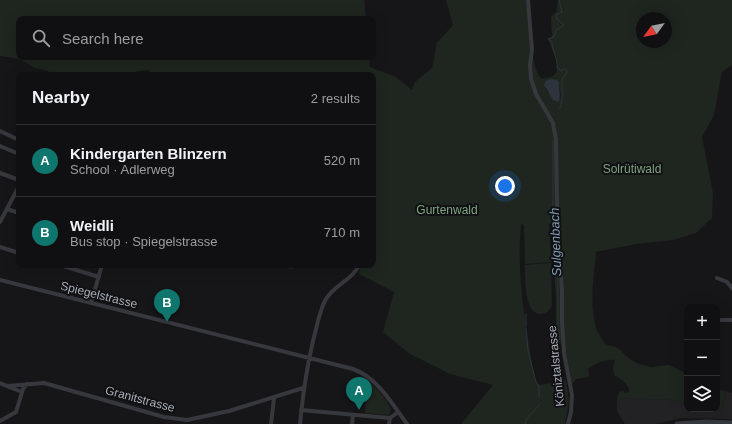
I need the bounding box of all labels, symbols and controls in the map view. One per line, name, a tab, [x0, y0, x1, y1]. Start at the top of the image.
north arrow	[636, 12, 672, 48]
search box	[16, 16, 376, 60]
icon: search	[30, 27, 52, 49]
text: Search here	[62, 30, 144, 47]
text: Nearby	[32, 88, 90, 107]
text: 2 results	[311, 91, 360, 106]
text: Kindergarten Blinzern	[70, 145, 227, 162]
text: A	[40, 153, 50, 168]
text: 520 m	[324, 153, 360, 168]
text: School · Adlerweg	[70, 162, 175, 177]
park label: Solrütiwald	[603, 162, 661, 176]
your location	[495, 176, 515, 196]
park label: Gurtenwald	[416, 203, 478, 217]
water label: Sulgenbach	[547, 207, 564, 277]
text: Weidli	[70, 217, 114, 234]
text: B	[40, 225, 50, 240]
text: 710 m	[324, 225, 360, 240]
text: Bus stop · Spiegelstrasse	[70, 234, 217, 249]
street label: Spiegelstrasse	[59, 279, 139, 311]
pin: B	[154, 289, 180, 322]
map controls	[684, 304, 720, 412]
button: +	[684, 304, 720, 340]
street label: Köniztalstrasse	[545, 324, 567, 407]
button: −	[684, 340, 720, 376]
button: layers	[684, 376, 720, 412]
pin: A	[346, 377, 372, 410]
street label: Granitstrasse	[104, 383, 177, 415]

